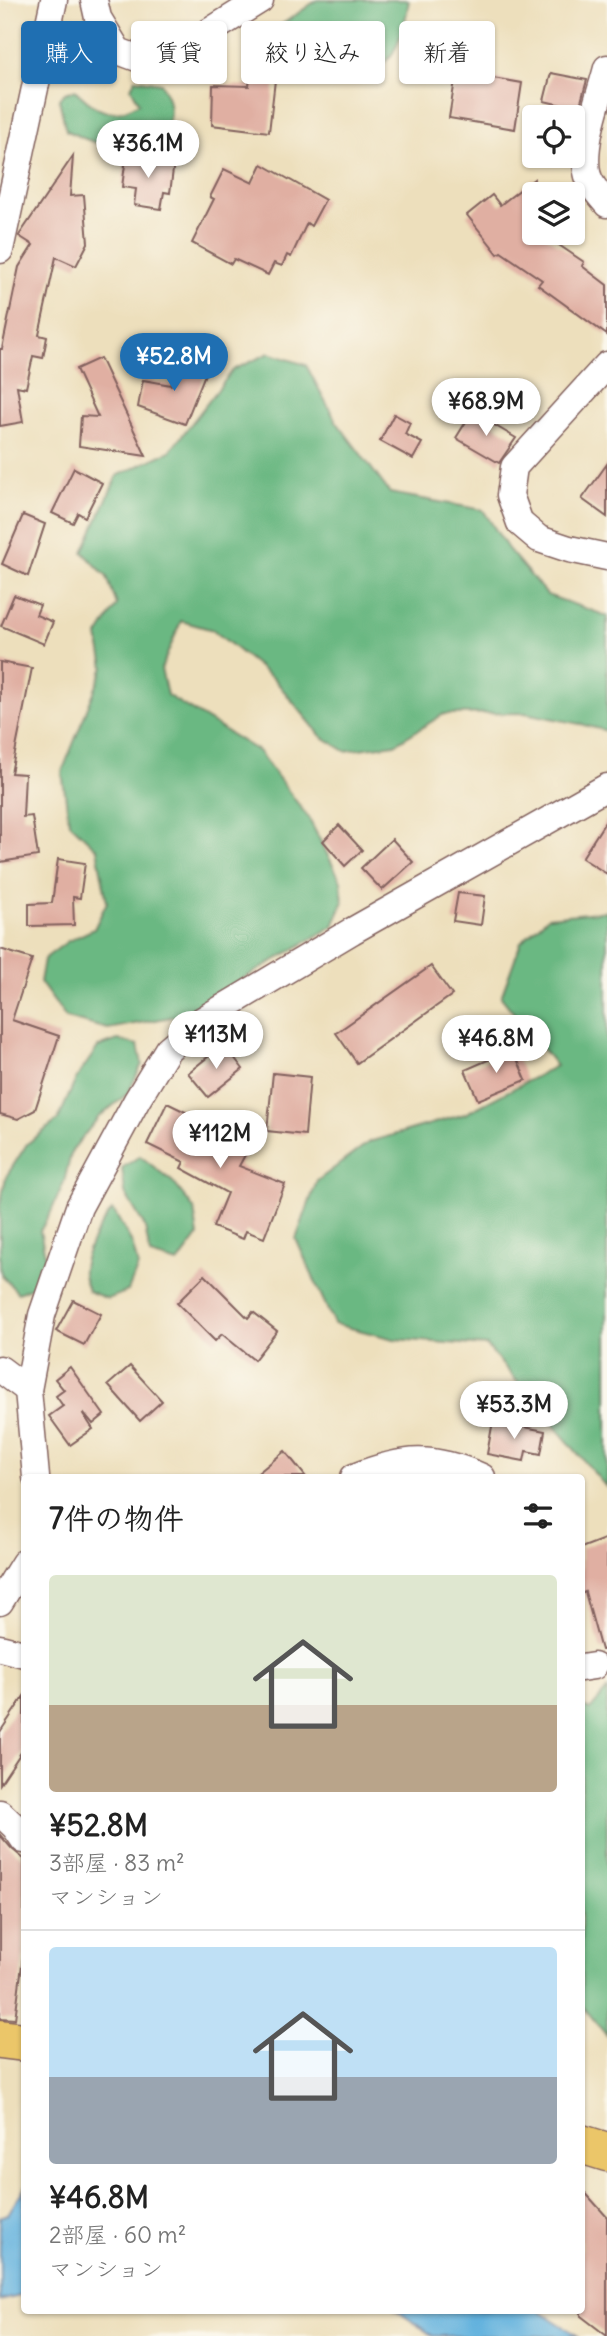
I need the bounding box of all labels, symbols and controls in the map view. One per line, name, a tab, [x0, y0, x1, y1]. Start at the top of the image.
chip: 購入	[21, 21, 117, 84]
chip: 賃貸	[131, 21, 227, 84]
chip: 絞り込み	[241, 21, 385, 84]
chip: 新着	[399, 21, 495, 84]
map controls	[522, 105, 585, 245]
button: locate	[522, 105, 585, 168]
pin: ¥36.1M	[91, 120, 205, 180]
text: ¥36.1M	[112, 128, 184, 157]
button: layers	[522, 182, 585, 245]
pin: ¥52.8M	[117, 334, 231, 393]
text: ¥52.8M	[136, 341, 212, 370]
pin: ¥68.9M	[429, 378, 543, 438]
text: ¥68.9M	[448, 386, 524, 415]
pin: ¥113M	[167, 1012, 265, 1071]
pin: ¥46.8M	[439, 1016, 553, 1075]
text: ¥113M	[184, 1019, 248, 1048]
text: ¥46.8M	[458, 1023, 534, 1052]
pin: ¥112M	[171, 1110, 269, 1170]
text: ¥112M	[189, 1118, 252, 1147]
pin: ¥53.3M	[457, 1382, 571, 1441]
text: ¥53.3M	[476, 1389, 552, 1418]
icon: filters	[519, 1497, 557, 1535]
text: 7件の物件	[49, 1499, 184, 1537]
icon: home	[240, 1621, 366, 1747]
text: ¥52.8M	[49, 1806, 148, 1844]
text: 3部屋 · 83 m²	[49, 1848, 185, 1877]
text: マンション	[49, 1882, 163, 1911]
icon: home	[240, 1993, 366, 2119]
text: ¥46.8M	[49, 2178, 149, 2216]
text: 2部屋 · 60 m²	[49, 2220, 186, 2249]
text: マンション	[49, 2254, 163, 2283]

